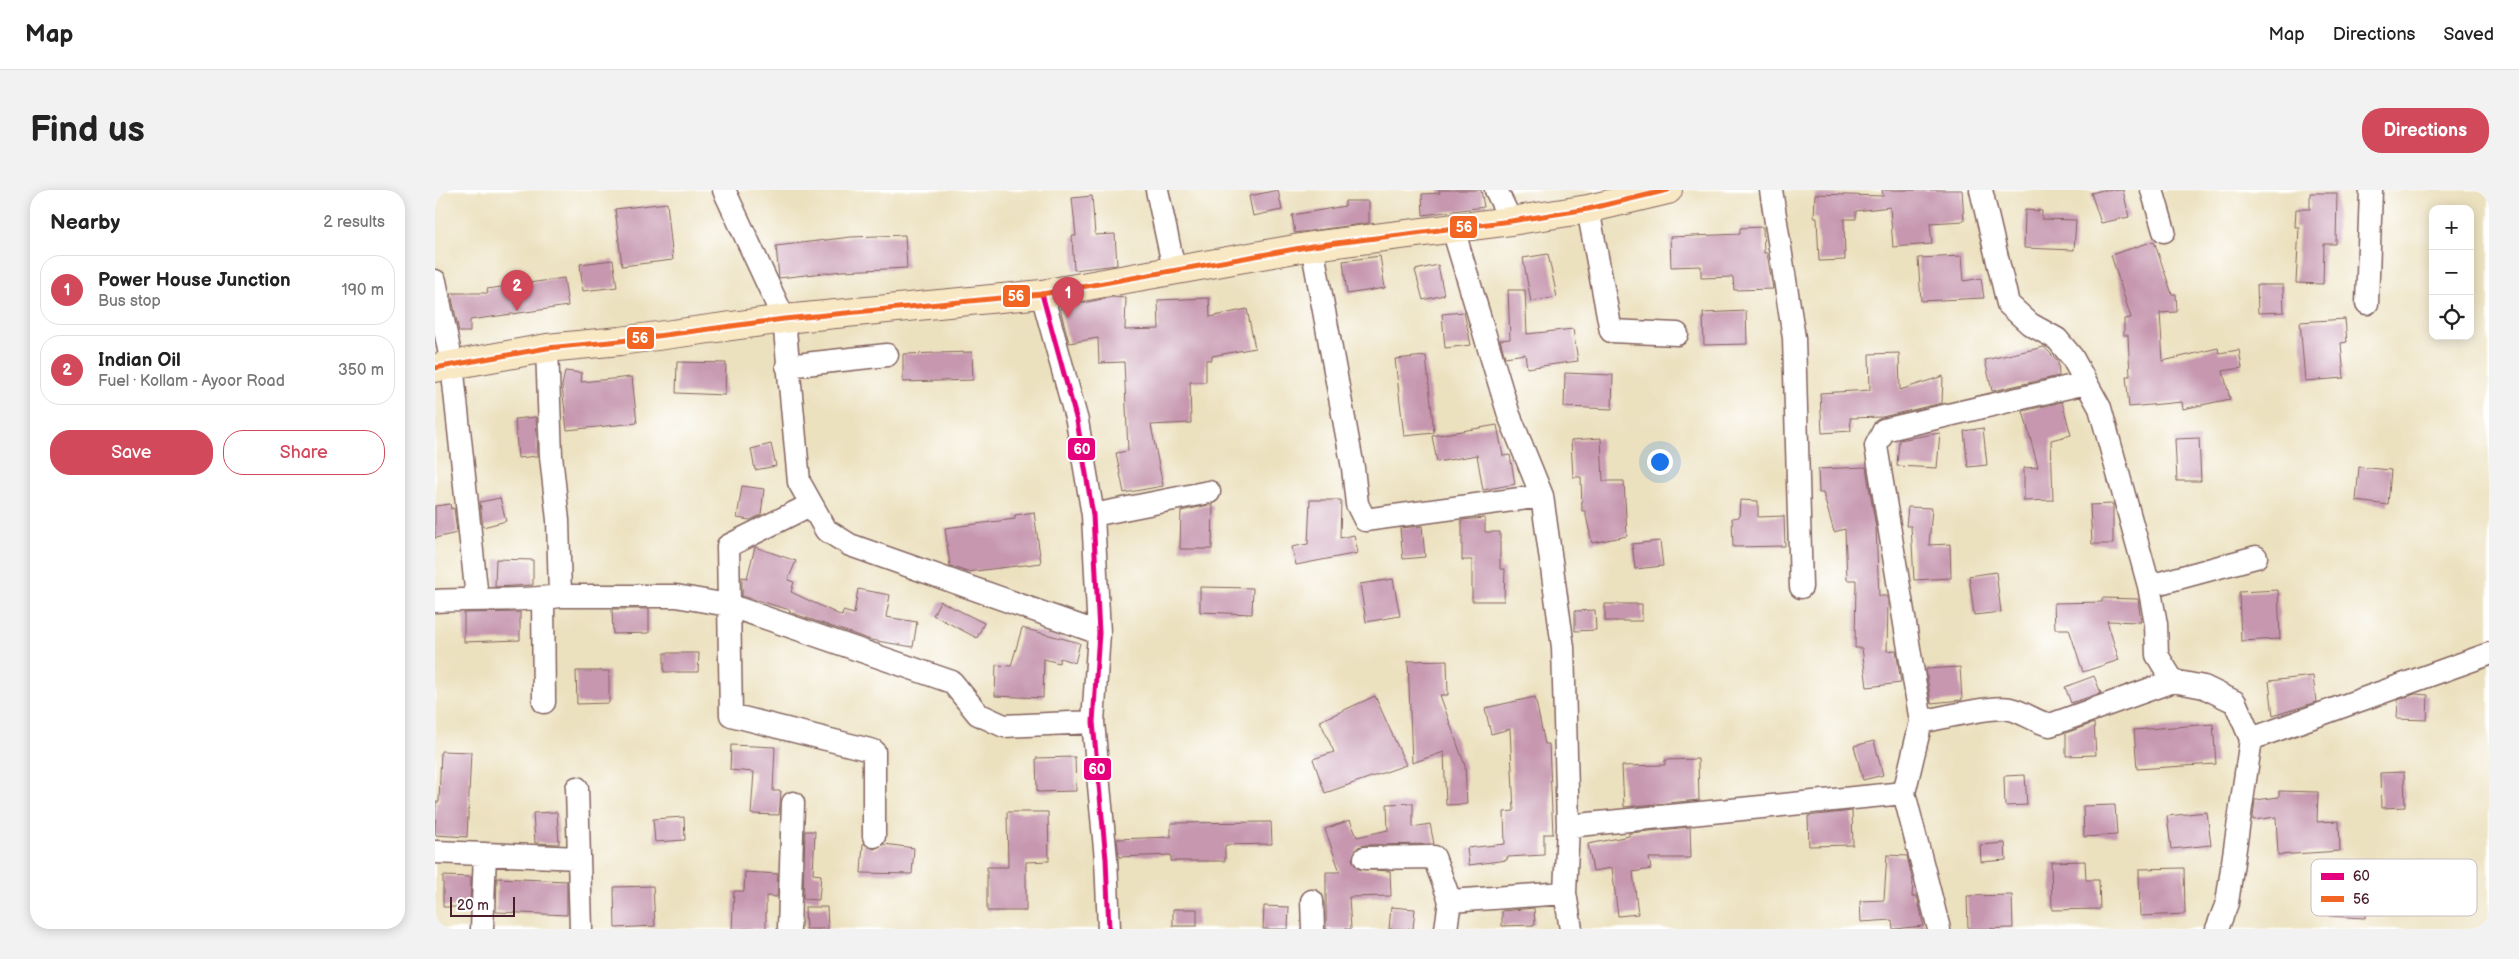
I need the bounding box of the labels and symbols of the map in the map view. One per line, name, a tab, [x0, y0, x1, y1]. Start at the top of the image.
line badge: 56	[1449, 215, 1478, 239]
text: 56	[1456, 219, 1472, 236]
pin: 2	[501, 270, 533, 311]
pin: 1	[1052, 277, 1084, 318]
line badge: 56	[1002, 284, 1031, 308]
text: 56	[1008, 288, 1024, 305]
line badge: 56	[626, 326, 655, 350]
text: 56	[632, 330, 648, 347]
line badge: 60	[1067, 437, 1096, 461]
text: 60	[1073, 441, 1091, 458]
your location	[1647, 449, 1673, 475]
line badge: 60	[1083, 757, 1112, 781]
text: 60	[1088, 761, 1106, 778]
legend	[2311, 859, 2477, 916]
text: 60	[2353, 868, 2370, 885]
text: 56	[2353, 891, 2370, 908]
scale bar	[450, 894, 515, 917]

